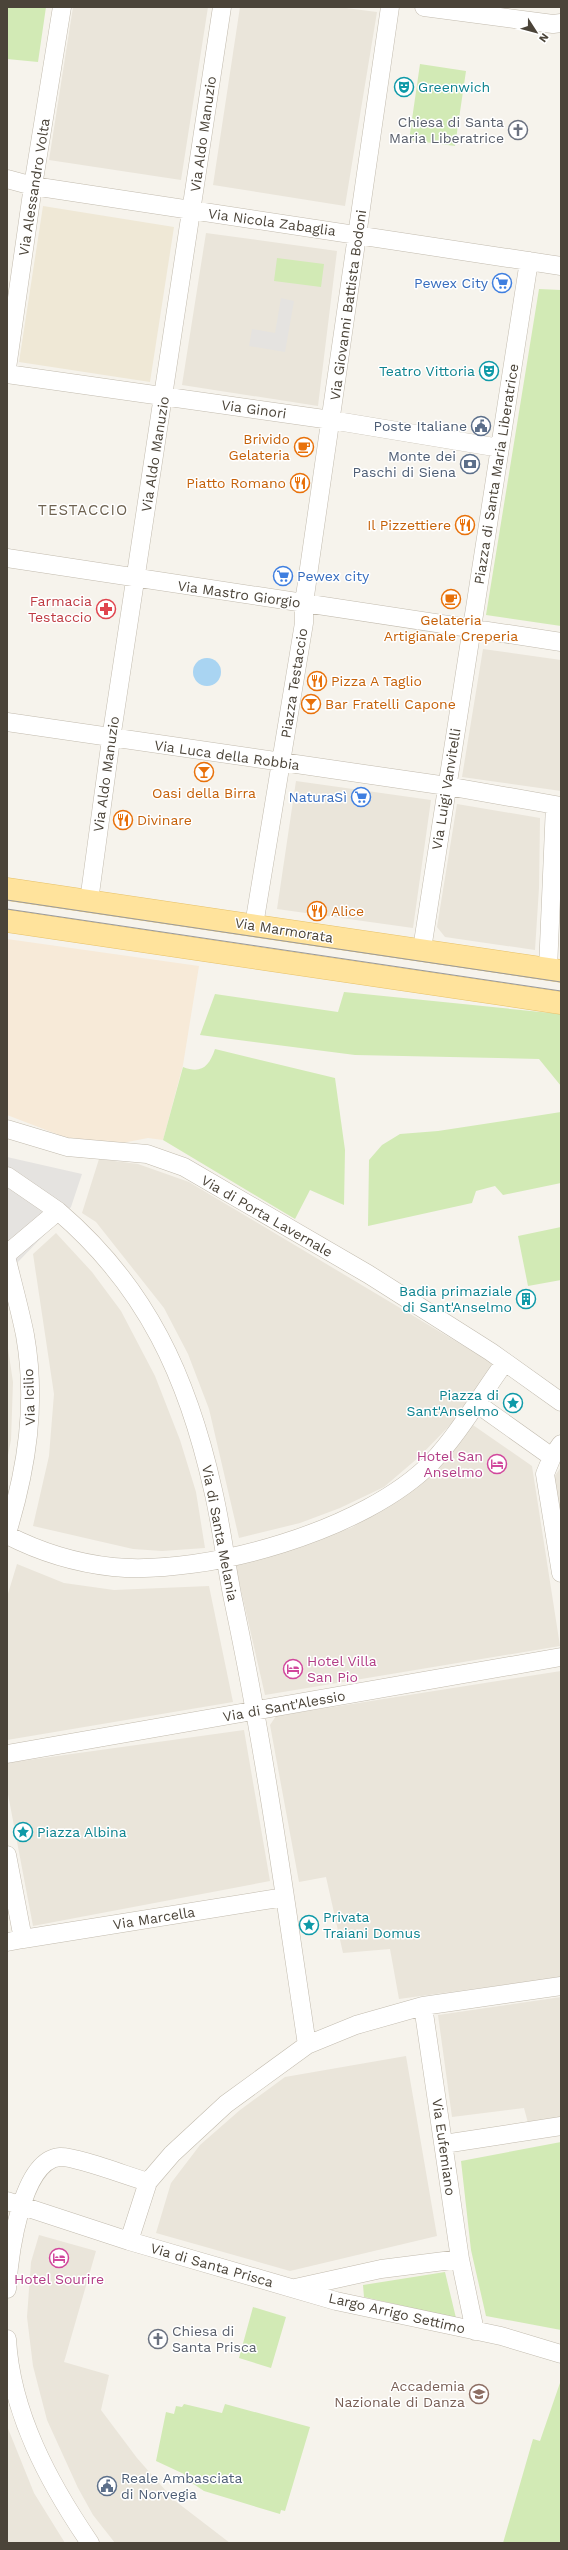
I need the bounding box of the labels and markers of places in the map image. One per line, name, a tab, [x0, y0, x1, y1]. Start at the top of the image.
theatre icon: Greenwich	[393, 76, 415, 98]
place label: Greenwich	[418, 79, 490, 95]
place label: Chiesa di Santa Maria Liberatrice	[389, 114, 504, 146]
church icon: Chiesa di Santa Maria Liberatrice	[507, 119, 529, 141]
supermarket icon: Pewex City	[491, 272, 513, 294]
place label: Pewex City	[414, 275, 489, 291]
theatre icon: Teatro Vittoria	[478, 360, 500, 382]
place label: Teatro Vittoria	[379, 363, 475, 379]
public building icon: Poste Italiane	[470, 415, 492, 437]
place label: Poste Italiane	[373, 418, 467, 434]
place label: Brivido Gelateria	[229, 431, 290, 463]
cafe icon: Brivido Gelateria	[293, 436, 315, 458]
place label: Monte dei Paschi di Siena	[353, 448, 456, 480]
bank icon: Monte dei Paschi di Siena	[459, 453, 481, 475]
restaurant icon: Piatto Romano	[289, 472, 311, 494]
place label: Piatto Romano	[186, 475, 286, 491]
restaurant icon: Il Pizzettiere	[454, 514, 476, 536]
place label: Il Pizzettiere	[367, 517, 451, 533]
supermarket icon: Pewex city	[272, 565, 294, 587]
place label: Pewex city	[297, 568, 370, 584]
cafe icon: Gelateria Artigianale Creperia	[440, 588, 462, 610]
place label: Farmacia Testaccio	[28, 593, 92, 625]
pharmacy icon: Farmacia Testaccio	[95, 598, 117, 620]
place label: Gelateria Artigianale Creperia	[384, 612, 518, 644]
restaurant icon: Pizza A Taglio	[306, 670, 328, 692]
place label: Pizza A Taglio	[331, 673, 422, 689]
bar icon: Bar Fratelli Capone	[300, 693, 322, 715]
place label: Bar Fratelli Capone	[325, 696, 456, 712]
bar icon: Oasi della Birra	[193, 761, 215, 783]
place label: Oasi della Birra	[152, 785, 256, 801]
supermarket icon: NaturaSì	[350, 786, 372, 808]
place label: NaturaSì	[289, 789, 347, 805]
restaurant icon: Divinare	[112, 809, 134, 831]
place label: Divinare	[137, 812, 192, 828]
restaurant icon: Alice	[306, 900, 328, 922]
place label: Alice	[331, 903, 364, 919]
place label: Badia primaziale di Sant'Anselmo	[399, 1283, 512, 1315]
building icon: Badia primaziale di Sant'Anselmo	[515, 1288, 537, 1310]
place label: Piazza di Sant'Anselmo	[407, 1387, 499, 1419]
place icon: Piazza di Sant'Anselmo	[502, 1392, 524, 1414]
place label: Hotel San Anselmo	[417, 1448, 483, 1480]
hotel icon: Hotel San Anselmo	[486, 1453, 508, 1475]
place label: Hotel Villa San Pio	[307, 1653, 377, 1685]
hotel icon: Hotel Villa San Pio	[282, 1658, 304, 1680]
place icon: Piazza Albina	[12, 1821, 34, 1843]
place label: Piazza Albina	[37, 1824, 127, 1840]
place label: Privata Traiani Domus	[323, 1909, 421, 1941]
place icon: Privata Traiani Domus	[298, 1914, 320, 1936]
hotel icon: Hotel Sourire	[48, 2247, 70, 2269]
place label: Hotel Sourire	[14, 2271, 104, 2287]
place label: Chiesa di Santa Prisca	[172, 2323, 257, 2355]
church icon: Chiesa di Santa Prisca	[147, 2328, 169, 2350]
place label: Accademia Nazionale di Danza	[334, 2378, 465, 2410]
school or university icon: Accademia Nazionale di Danza	[468, 2383, 490, 2405]
place label: Reale Ambasciata di Norvegia	[121, 2470, 242, 2502]
public building icon: Reale Ambasciata di Norvegia	[96, 2475, 118, 2497]

